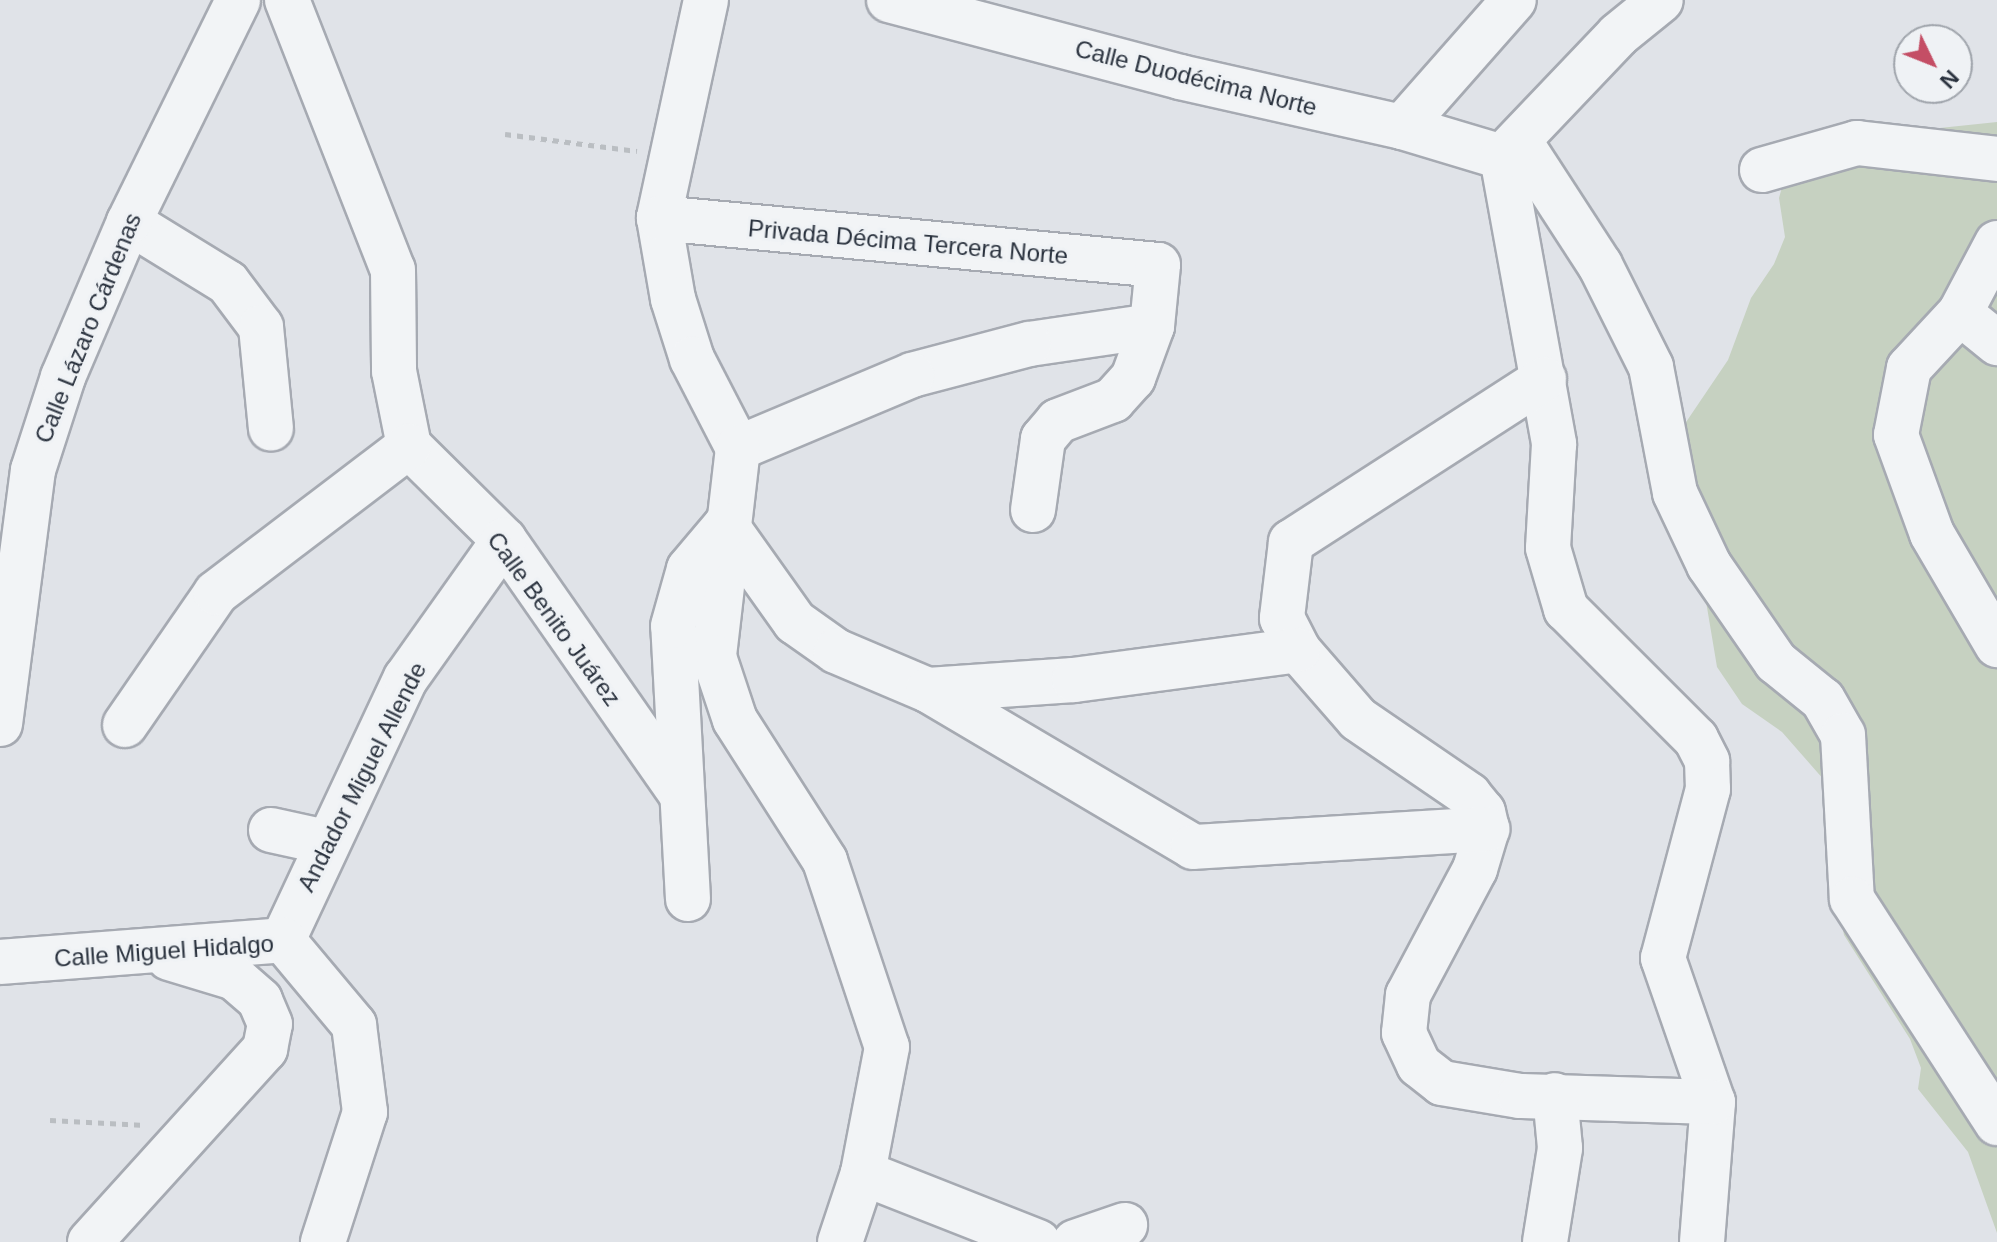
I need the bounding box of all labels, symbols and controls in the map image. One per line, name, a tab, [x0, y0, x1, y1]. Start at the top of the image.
north arrow	[1893, 24, 1973, 104]
street label: Calle Duodécima Norte	[1072, 34, 1320, 122]
text: N	[1935, 65, 1964, 94]
street label: Calle Lázaro Cárdenas	[29, 209, 147, 447]
street label: Privada Décima Tercera Norte	[747, 214, 1069, 270]
street label: Calle Benito Juárez	[481, 526, 627, 712]
street label: Andador Miguel Allende	[291, 657, 433, 897]
street label: Calle Miguel Hidalgo	[53, 929, 275, 973]

